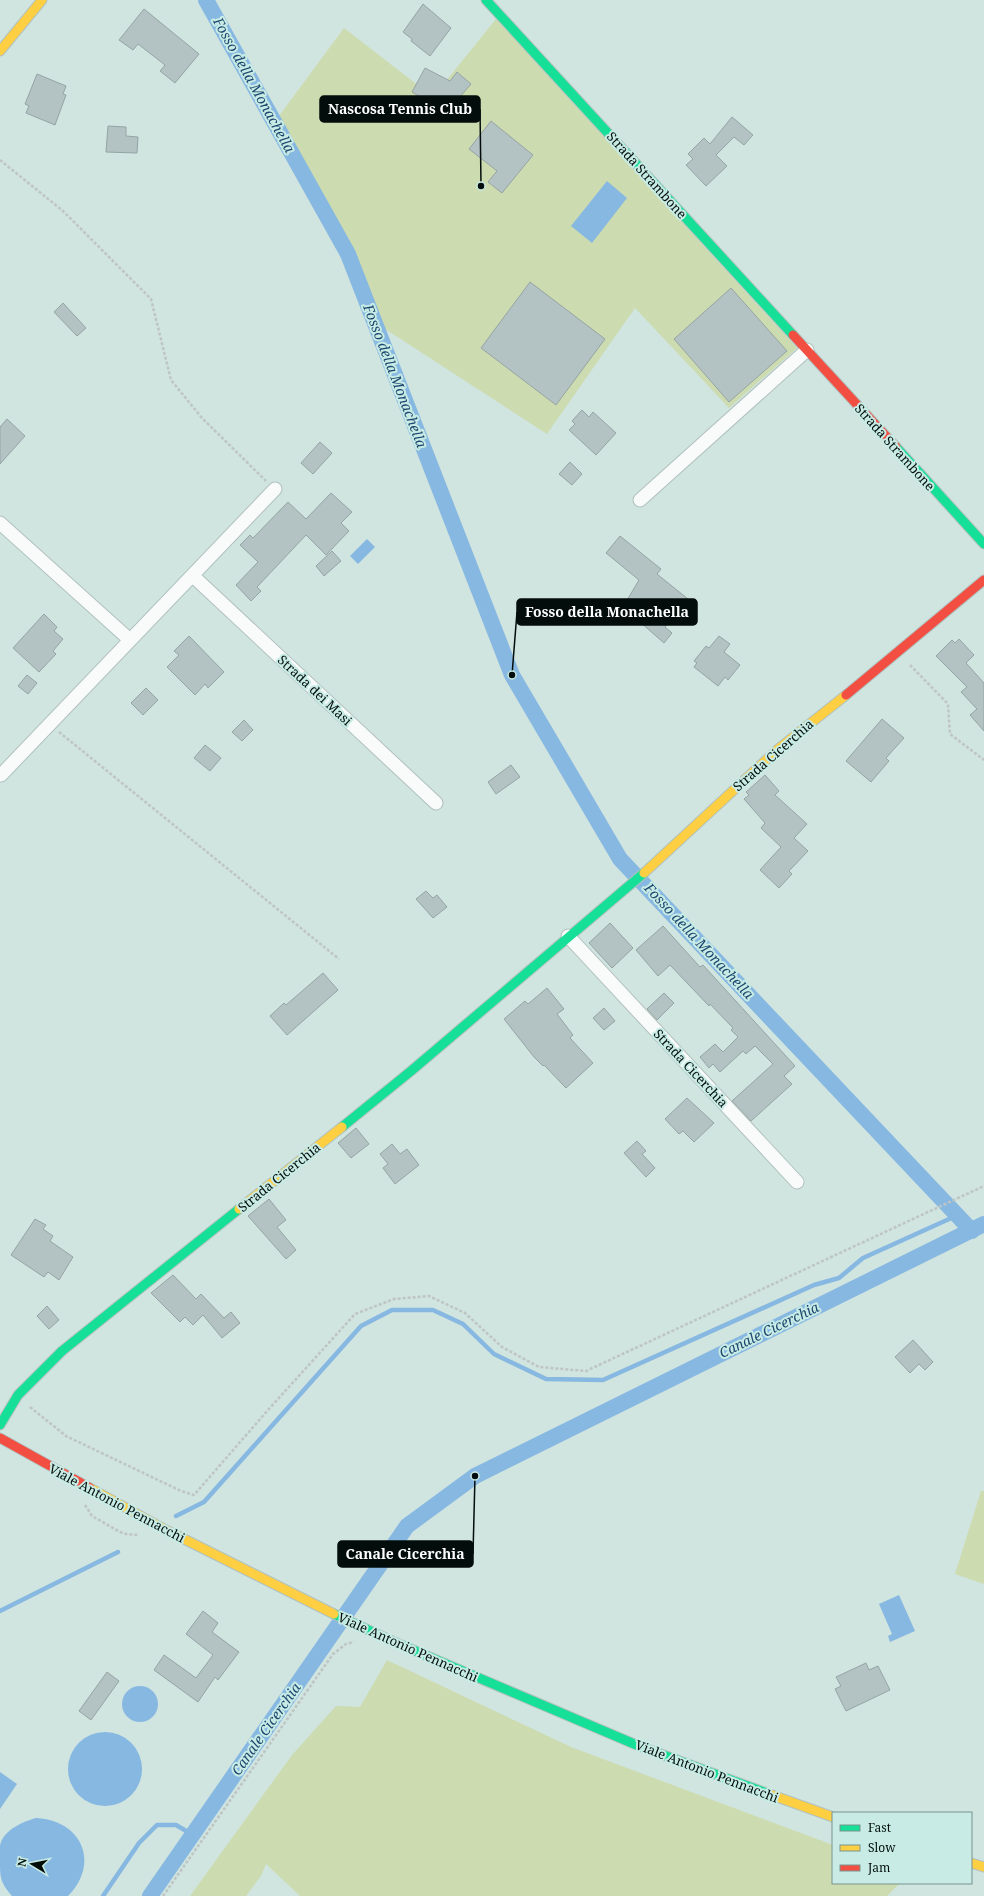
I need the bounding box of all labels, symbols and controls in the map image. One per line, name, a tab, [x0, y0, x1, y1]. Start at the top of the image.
water label: Fosso della Monachella	[209, 13, 300, 157]
callout: Nascosa Tennis Club	[320, 96, 480, 122]
text: Nascosa Tennis Club	[328, 99, 472, 118]
street label: Strada Strambone	[603, 128, 691, 222]
water label: Fosso della Monachella	[359, 301, 432, 451]
street label: Strada Strambone	[851, 400, 939, 494]
callout: Fosso della Monachella	[517, 599, 697, 625]
text: Fosso della Monachella	[525, 602, 689, 621]
street label: Strada dei Masi	[274, 651, 356, 729]
street label: Strada Cicerchia	[729, 715, 817, 795]
water label: Fosso della Monachella	[640, 878, 759, 1003]
street label: Strada Cicerchia	[650, 1025, 732, 1111]
street label: Strada Cicerchia	[234, 1138, 324, 1216]
water label: Canale Cicerchia	[716, 1297, 823, 1362]
street label: Viale Antonio Pennacchi	[46, 1459, 188, 1547]
callout: Canale Cicerchia	[338, 1541, 473, 1567]
text: Canale Cicerchia	[345, 1544, 465, 1563]
street label: Viale Antonio Pennacchi	[335, 1608, 481, 1686]
water label: Canale Cicerchia	[227, 1678, 305, 1779]
street label: Viale Antonio Pennacchi	[633, 1735, 781, 1807]
legend	[832, 1812, 972, 1884]
text: Fast	[868, 1819, 891, 1836]
text: Slow	[868, 1839, 896, 1856]
north arrow	[12, 1844, 52, 1884]
text: N	[14, 1856, 30, 1868]
text: Jam	[867, 1859, 890, 1876]

